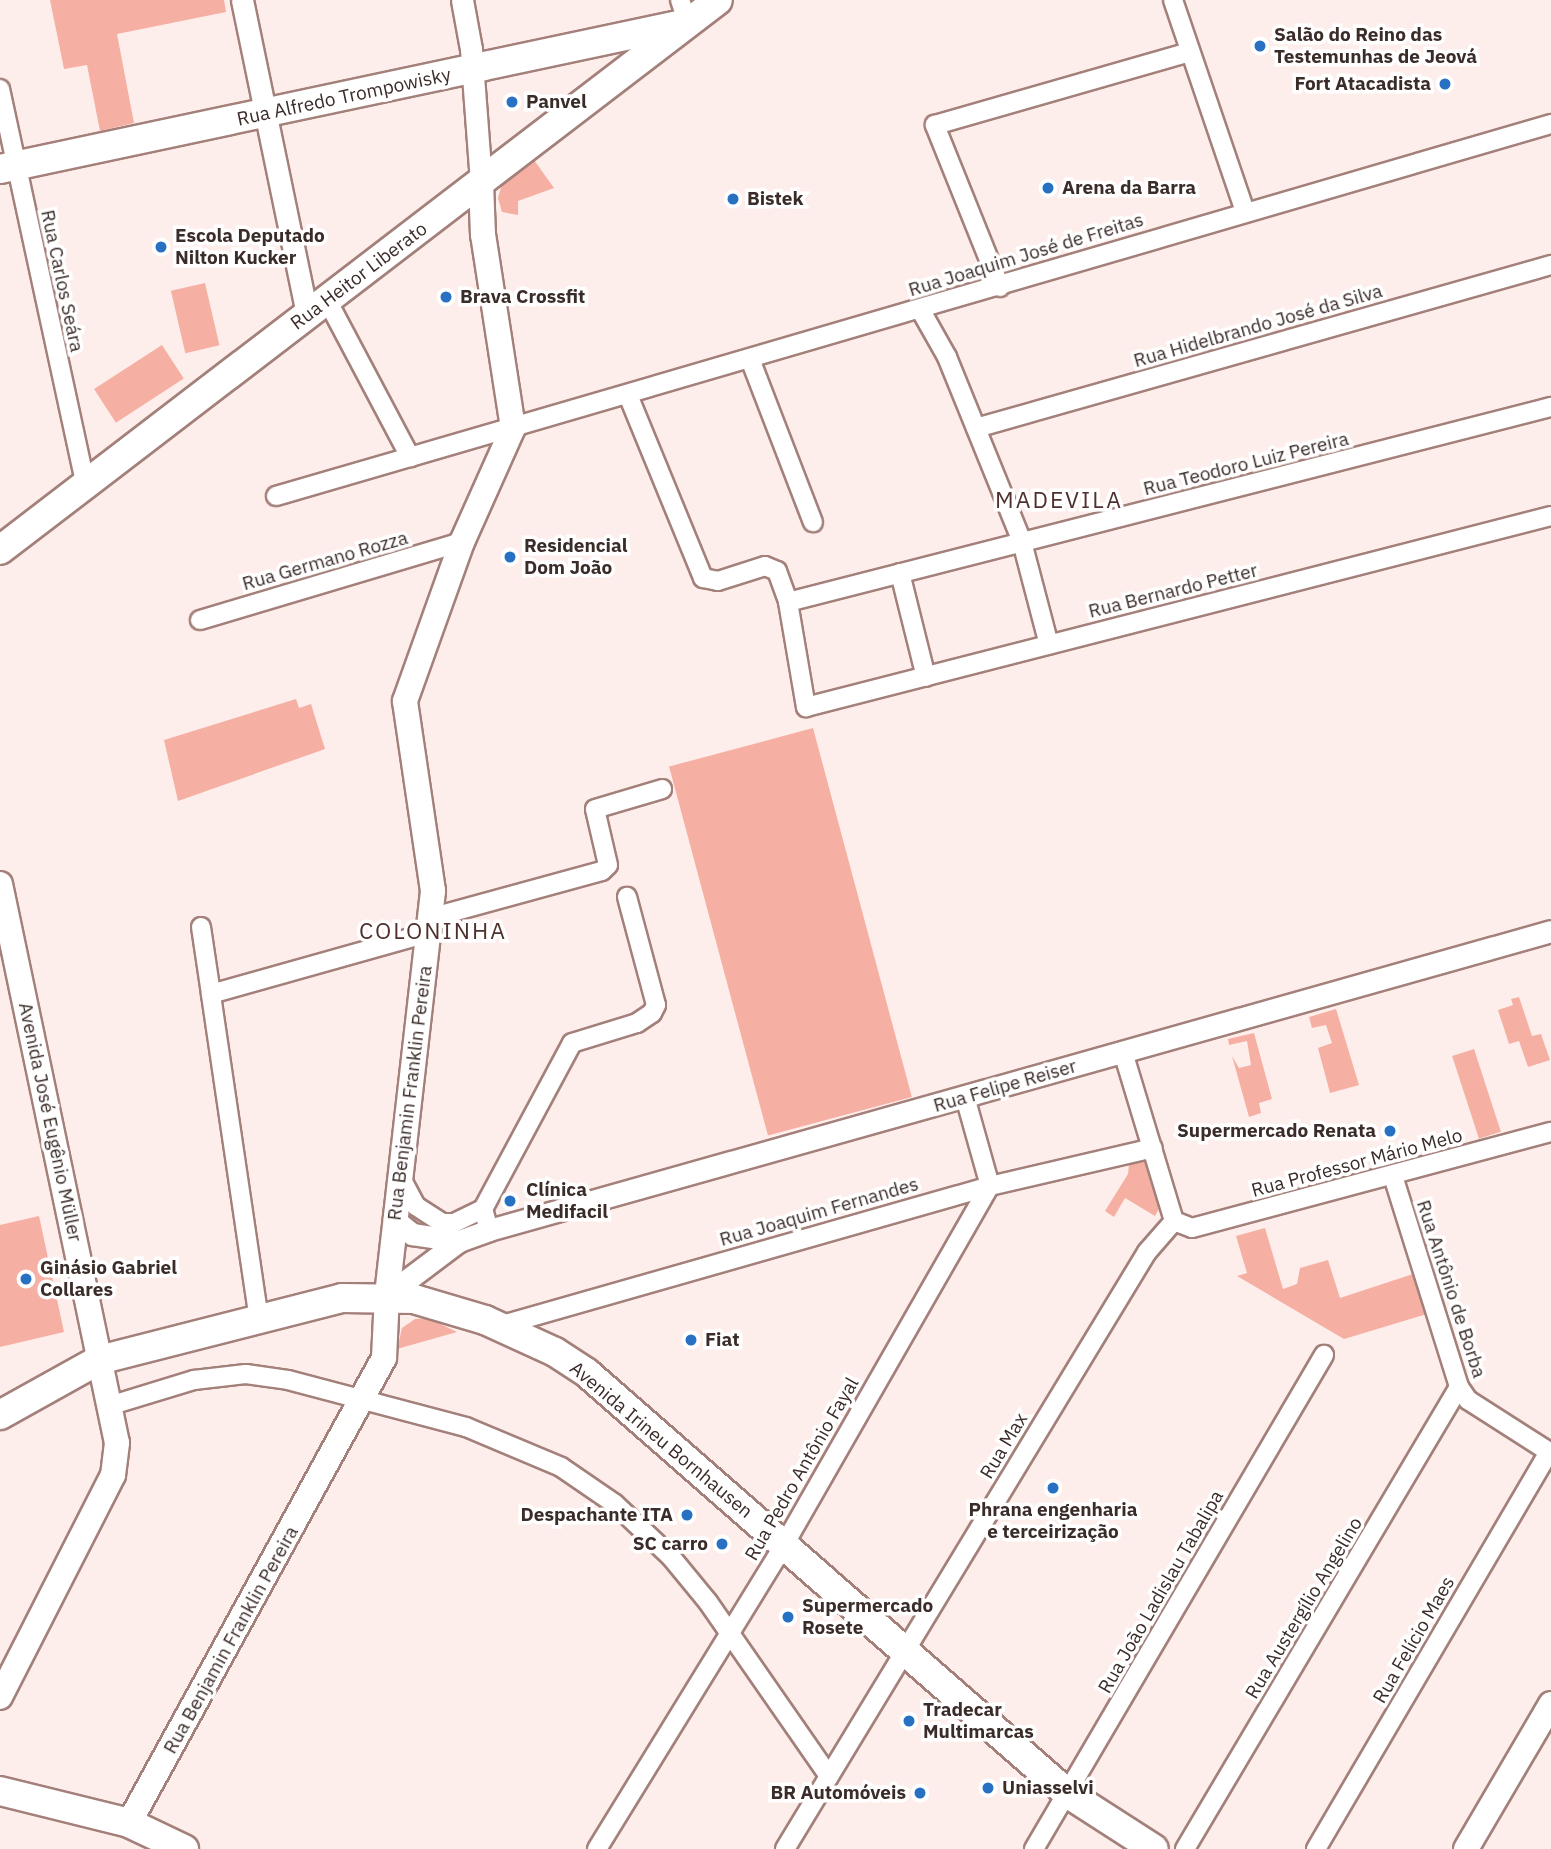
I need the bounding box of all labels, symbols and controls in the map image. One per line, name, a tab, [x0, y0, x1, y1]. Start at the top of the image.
place label: Salão do Reino das Testemunhas de Jeová	[1274, 24, 1477, 68]
marker: Salão do Reino das Testemunhas de Jeová	[1252, 38, 1268, 54]
street label: Rua Alfredo Trompowisky	[235, 63, 453, 131]
place label: Fort Atacadista	[1294, 73, 1431, 95]
marker: Fort Atacadista	[1437, 76, 1453, 92]
place label: Panvel	[526, 91, 587, 113]
marker: Panvel	[504, 94, 520, 110]
place label: Arena da Barra	[1062, 177, 1196, 199]
marker: Arena da Barra	[1040, 180, 1056, 196]
place label: Bistek	[747, 188, 803, 210]
marker: Bistek	[725, 191, 741, 207]
street label: Rua Carlos Seára	[36, 208, 88, 354]
street label: Rua Joaquim José de Freitas	[906, 208, 1146, 302]
street label: Rua Heitor Liberato	[286, 217, 432, 335]
place label: Escola Deputado Nilton Kucker	[175, 225, 325, 269]
marker: Escola Deputado Nilton Kucker	[153, 239, 169, 255]
street label: Rua Hidelbrando José da Silva	[1131, 280, 1385, 372]
place label: Brava Crossfit	[460, 286, 585, 308]
marker: Brava Crossfit	[438, 289, 454, 305]
street label: Rua Teodoro Luiz Pereira	[1141, 427, 1351, 501]
district label: MADEVILA	[996, 485, 1122, 513]
street label: Rua Germano Rozza	[240, 526, 410, 596]
place label: Residencial Dom João	[524, 535, 628, 579]
marker: Residencial Dom João	[502, 549, 518, 565]
street label: Rua Bernardo Petter	[1086, 559, 1260, 623]
district label: COLONINHA	[360, 916, 506, 944]
street label: Rua Benjamin Franklin Pereira	[383, 964, 437, 1222]
street label: Avenida José Eugênio Müller	[13, 1000, 87, 1244]
street label: Rua Felipe Reiser	[931, 1055, 1079, 1117]
place label: Supermercado Renata	[1177, 1120, 1376, 1142]
marker: Supermercado Renata	[1382, 1123, 1398, 1139]
street label: Rua Professor Mário Melo	[1249, 1124, 1465, 1202]
street label: Rua Joaquim Fernandes	[717, 1173, 921, 1251]
place label: Clínica Medifacil	[526, 1179, 608, 1223]
marker: Clínica Medifacil	[500, 1191, 520, 1211]
street label: Rua Antônio de Borba	[1411, 1197, 1491, 1381]
place label: Ginásio Gabriel Collares	[40, 1257, 177, 1301]
marker: Ginásio Gabriel Collares	[18, 1271, 34, 1287]
place label: Fiat	[705, 1329, 740, 1351]
marker: Fiat	[683, 1332, 699, 1348]
street label: Avenida Irineu Bornhausen	[565, 1357, 757, 1523]
street label: Rua Pedro Antônio Fayal	[740, 1373, 864, 1565]
street label: Rua Max	[975, 1409, 1033, 1483]
marker: Phrana engenharia e terceirização	[1045, 1480, 1061, 1496]
street label: Rua João Ladislau Tabalipa	[1094, 1487, 1228, 1697]
place label: Phrana engenharia e terceirização	[968, 1499, 1138, 1543]
place label: Despachante ITA	[520, 1504, 673, 1526]
marker: Despachante ITA	[679, 1507, 695, 1523]
street label: Rua Austergílio Angelino	[1241, 1513, 1367, 1703]
street label: Rua Benjamin Franklin Pereira	[159, 1522, 303, 1758]
place label: SC carro	[633, 1533, 708, 1555]
marker: SC carro	[714, 1536, 730, 1552]
street label: Rua Felício Maes	[1368, 1572, 1460, 1708]
place label: Supermercado Rosete	[802, 1595, 933, 1639]
marker: Supermercado Rosete	[780, 1609, 796, 1625]
place label: Tradecar Multimarcas	[923, 1699, 1034, 1743]
marker: Tradecar Multimarcas	[901, 1713, 917, 1729]
place label: Uniasselvi	[1002, 1777, 1094, 1799]
marker: Uniasselvi	[980, 1780, 996, 1796]
place label: BR Automóveis	[770, 1782, 906, 1804]
marker: BR Automóveis	[912, 1785, 928, 1801]

